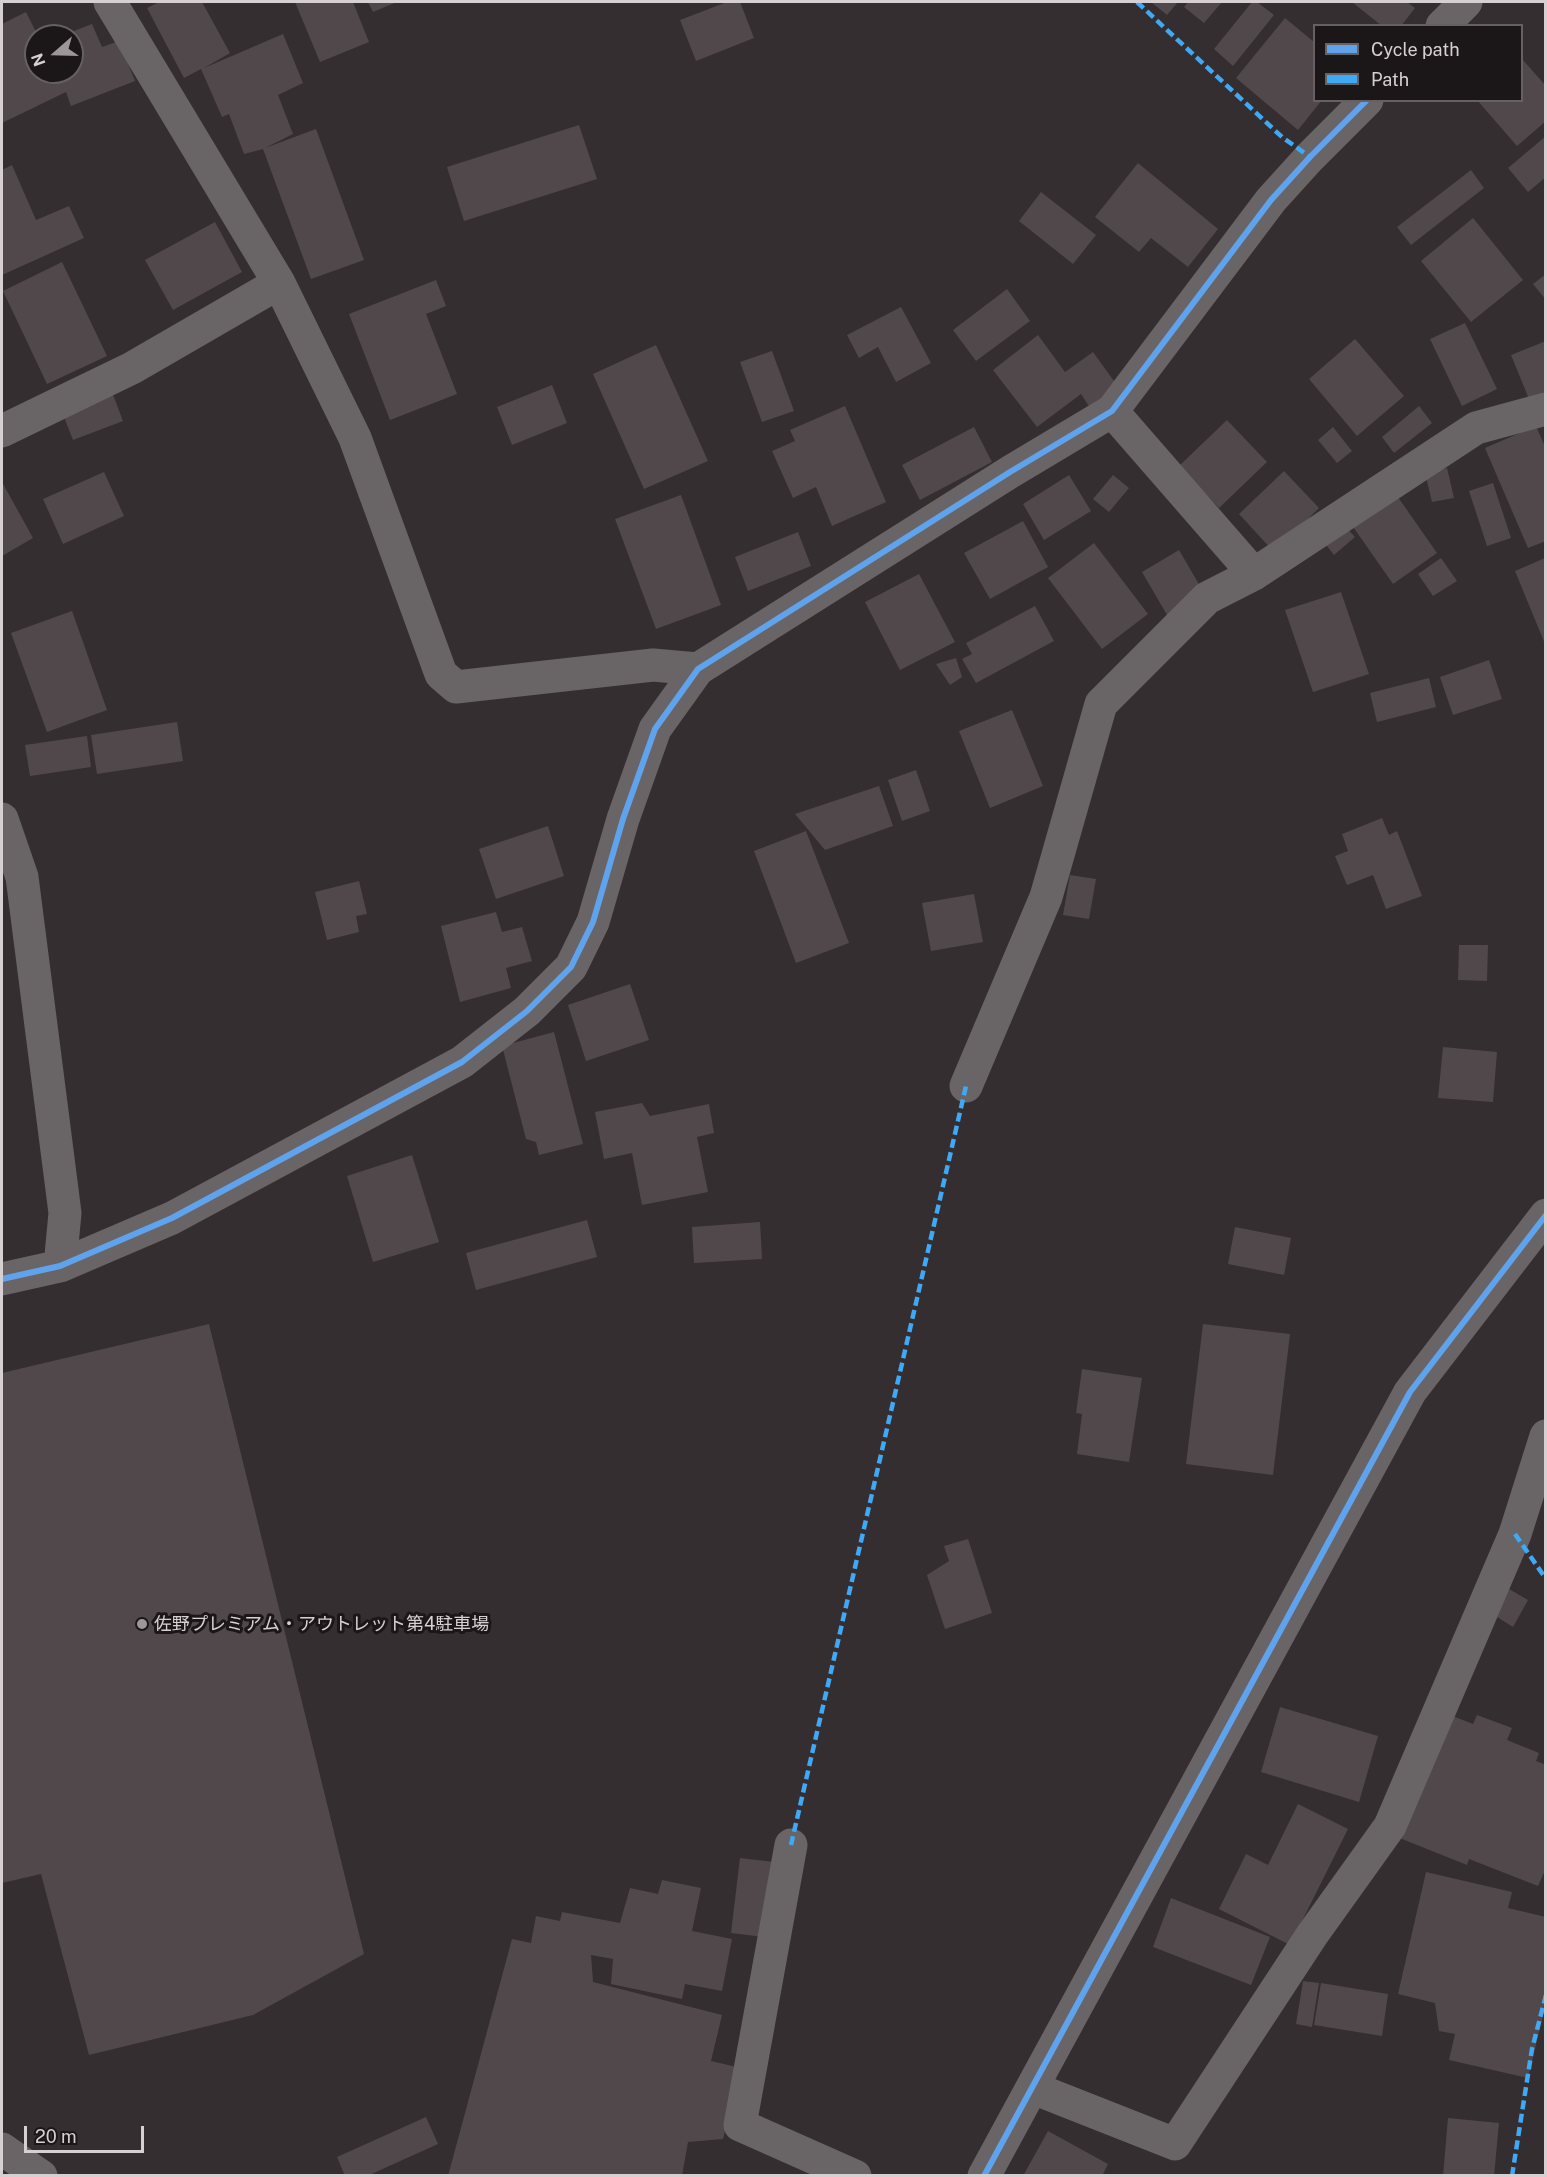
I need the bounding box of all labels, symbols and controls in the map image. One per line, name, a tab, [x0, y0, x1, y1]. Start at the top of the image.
north arrow	[24, 24, 84, 84]
legend	[1313, 24, 1523, 102]
text: Cycle path	[1371, 39, 1460, 60]
text: N	[27, 51, 50, 69]
text: Path	[1371, 69, 1409, 90]
place label: 佐野プレミアム・アウトレット第4駐車場	[154, 1613, 489, 1635]
marker: 佐野プレミアム・アウトレット第4駐車場	[135, 1617, 149, 1631]
scale bar	[27, 2114, 147, 2152]
text: 20 m	[35, 2126, 77, 2147]

